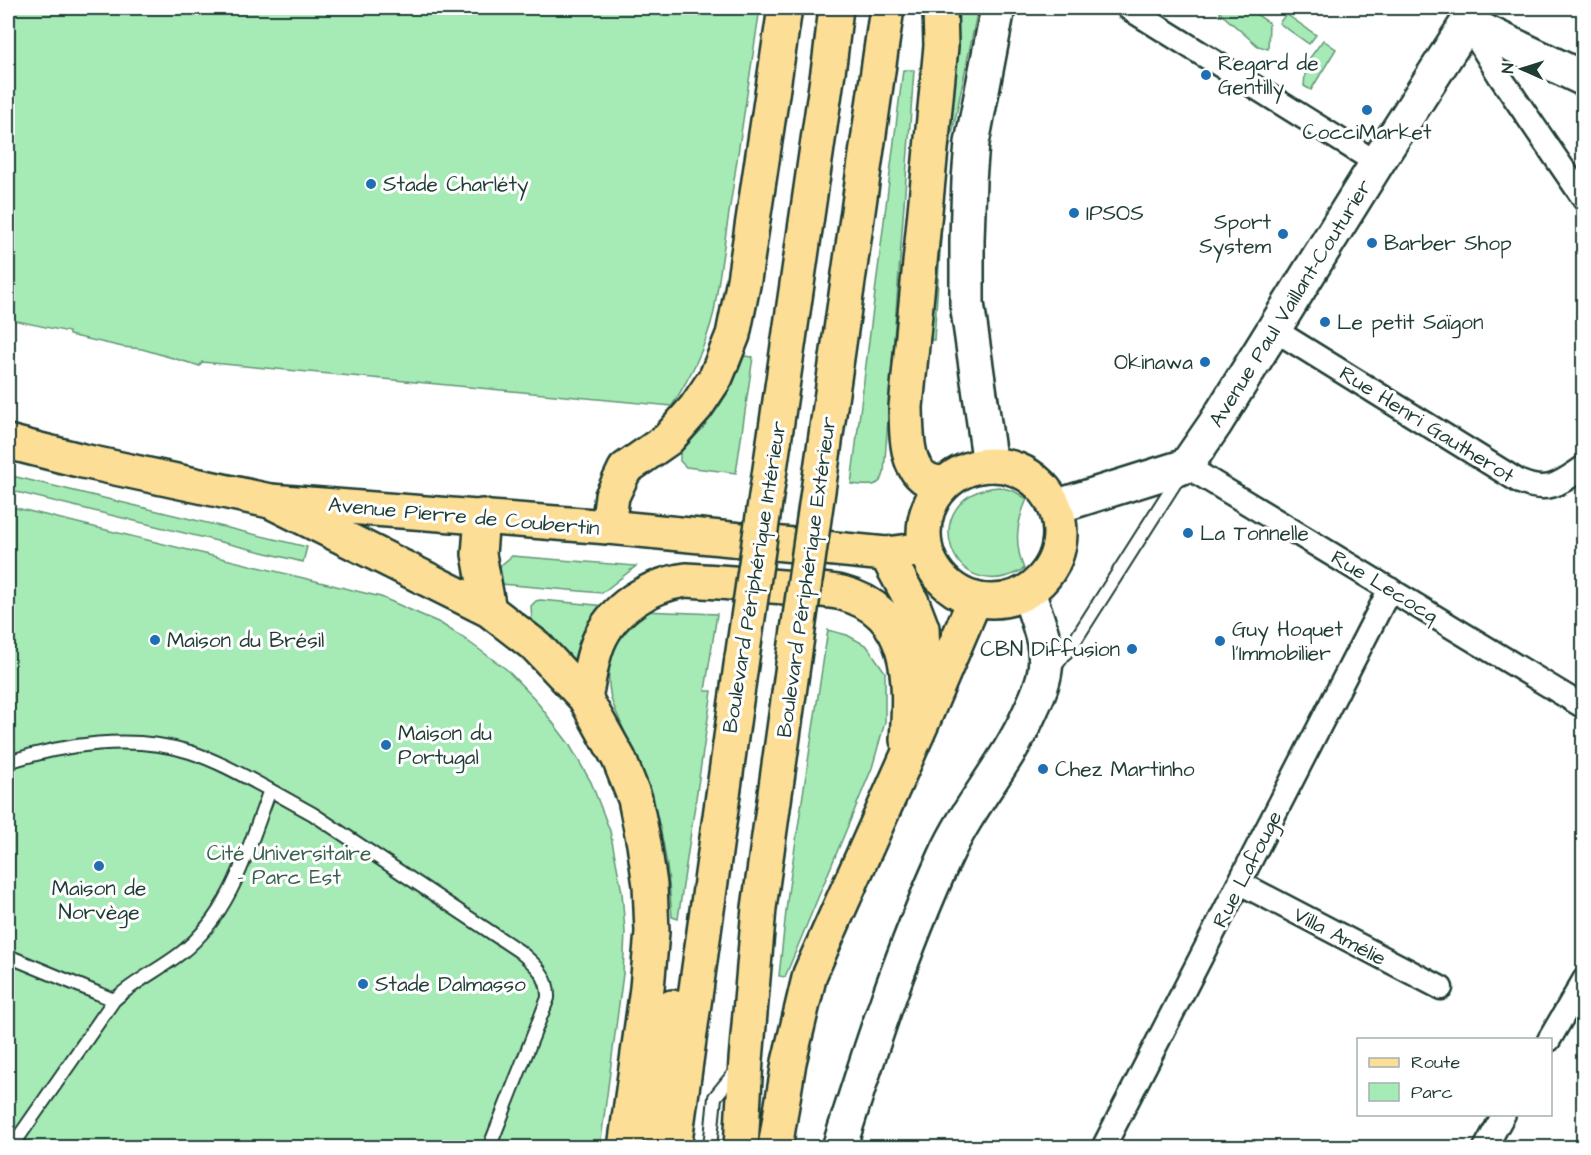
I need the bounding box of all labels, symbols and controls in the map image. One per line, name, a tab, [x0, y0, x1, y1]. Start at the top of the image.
north arrow	[1492, 39, 1552, 99]
place label: Regard de Gentilly	[1218, 49, 1319, 104]
text: N	[1497, 63, 1519, 74]
marker: Regard de Gentilly	[1199, 68, 1213, 82]
marker: CocciMarket	[1360, 103, 1374, 117]
place label: CocciMarket	[1303, 118, 1432, 147]
place label: Stade Charléty	[383, 170, 529, 201]
street label: Avenue Paul Vaillant-Couturier	[1202, 173, 1379, 433]
marker: Stade Charléty	[364, 177, 378, 191]
place label: IPSOS	[1086, 199, 1144, 228]
marker: IPSOS	[1067, 206, 1081, 220]
place label: Sport System	[1199, 208, 1272, 263]
marker: Sport System	[1276, 227, 1290, 241]
place label: Barber Shop	[1384, 229, 1512, 259]
marker: Barber Shop	[1365, 236, 1379, 250]
place label: Le petit Saïgon	[1337, 308, 1483, 339]
marker: Le petit Saïgon	[1318, 315, 1332, 329]
place label: Okinawa	[1114, 348, 1193, 377]
marker: Okinawa	[1198, 355, 1212, 369]
street label: Rue Henri Gautherot	[1334, 359, 1520, 490]
street label: Boulevard Périphérique Extérieur	[770, 414, 844, 740]
street label: Boulevard Périphérique Intérieur	[716, 419, 795, 735]
street label: Avenue Pierre de Coubertin	[327, 490, 601, 543]
place label: La Tonnelle	[1200, 519, 1309, 548]
marker: La Tonnelle	[1181, 526, 1195, 540]
street label: Rue Lecocq	[1326, 543, 1444, 630]
place label: Guy Hoquet l'Immobilier	[1232, 615, 1343, 668]
place label: Maison du Brésil	[167, 626, 324, 655]
marker: Maison du Brésil	[148, 633, 162, 647]
marker: Guy Hoquet l'Immobilier	[1213, 634, 1227, 648]
place label: CBN Diffusion	[980, 635, 1120, 664]
marker: CBN Diffusion	[1125, 642, 1139, 656]
place label: Maison du Portugal	[398, 719, 492, 774]
marker: Maison du Portugal	[379, 738, 393, 752]
place label: Chez Martinho	[1055, 755, 1195, 784]
marker: Chez Martinho	[1036, 762, 1050, 776]
street label: Rue Lafouge	[1206, 806, 1291, 934]
park label: Cité Universitaire - Parc Est	[207, 839, 371, 892]
marker: Maison de Norvège	[92, 859, 106, 873]
place label: Maison de Norvège	[52, 874, 146, 929]
street label: Villa Amélie	[1288, 900, 1391, 973]
place label: Stade Dalmasso	[375, 970, 526, 999]
marker: Stade Dalmasso	[356, 977, 370, 991]
legend	[1357, 1038, 1552, 1116]
text: Route	[1411, 1050, 1460, 1075]
text: Parc	[1411, 1080, 1453, 1105]

